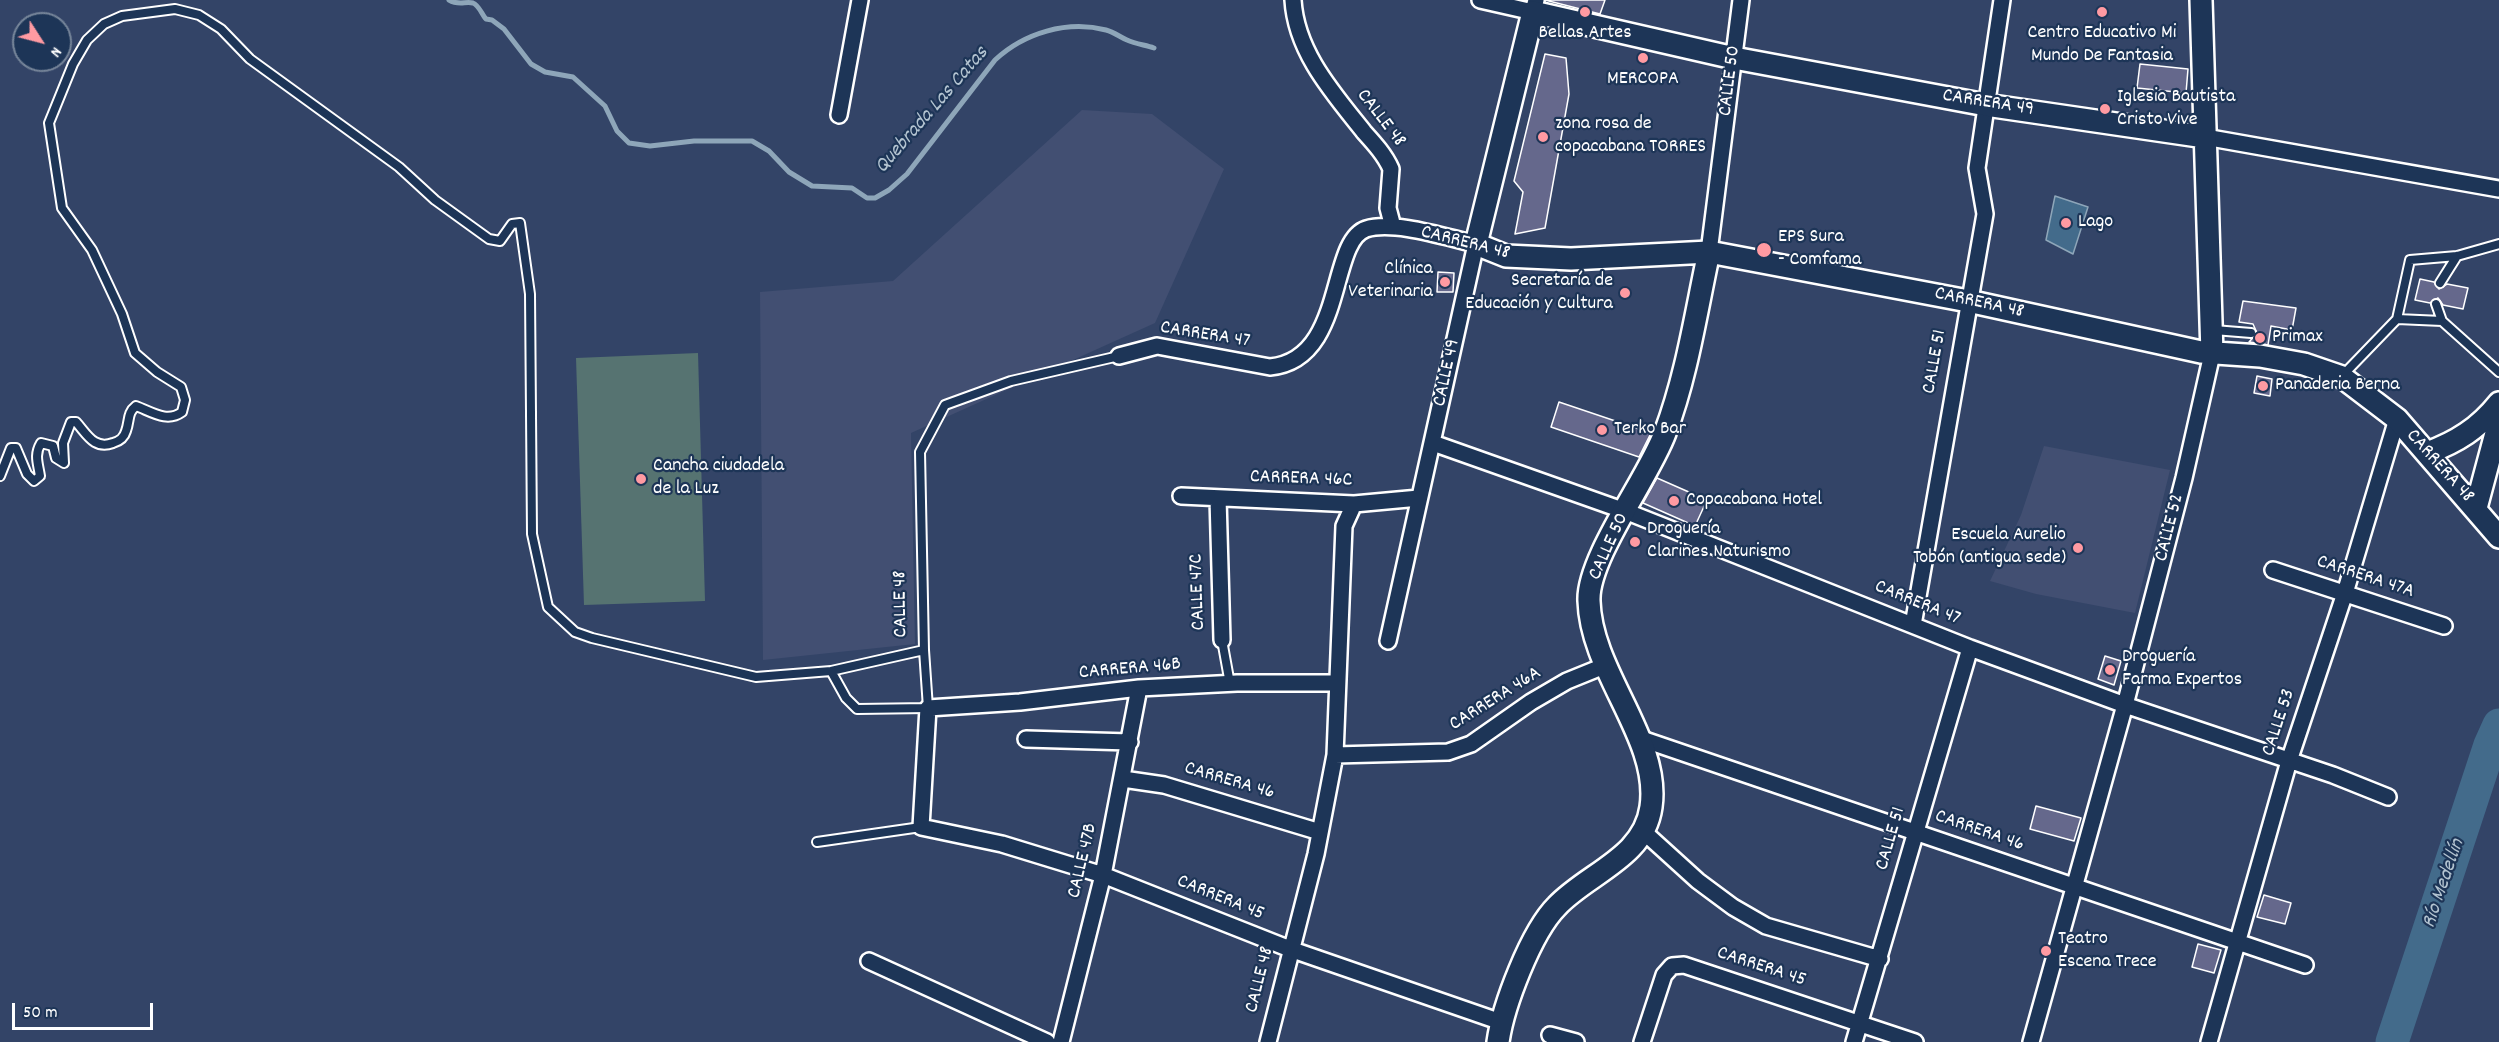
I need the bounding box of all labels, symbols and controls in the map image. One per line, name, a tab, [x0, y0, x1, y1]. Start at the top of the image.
marker: Bellas Artes	[1578, 5, 1592, 19]
marker: Centro Educativo Mi Mundo De Fantasia	[2095, 5, 2109, 19]
north arrow	[12, 12, 72, 72]
place label: Bellas Artes	[1538, 22, 1632, 46]
place label: Centro Educativo Mi Mundo De Fantasia	[2028, 22, 2176, 69]
text: N	[44, 42, 67, 62]
water label: Quebrada Las Catas	[871, 42, 995, 180]
street label: CALLE 50	[1715, 44, 1747, 118]
marker: MERCOPA	[1636, 51, 1650, 65]
place label: MERCOPA	[1607, 68, 1679, 92]
street label: CALLE 48	[1350, 85, 1410, 153]
street label: CARRERA 49	[1941, 85, 2035, 123]
place label: Iglesia Bautista Cristo Vive	[2117, 86, 2235, 133]
marker: Iglesia Bautista Cristo Vive	[2098, 102, 2112, 116]
place label: zona rosa de copacabana TORRES	[1555, 113, 1706, 160]
marker: zona rosa de copacabana TORRES	[1536, 130, 1550, 144]
place label: Lago	[2078, 211, 2113, 235]
marker: Lago	[2059, 216, 2073, 230]
street label: CARRERA 48	[1418, 221, 1512, 267]
place label: EPS Sura - Comfama	[1778, 226, 1861, 273]
marker: EPS Sura - Comfama	[1755, 241, 1773, 259]
place label: Clínica Veterinaria	[1348, 258, 1433, 305]
place label: Secretaría de Educación y Cultura	[1465, 270, 1613, 317]
marker: Clínica Veterinaria	[1438, 275, 1452, 289]
street label: CARRERA 48	[1932, 283, 2026, 325]
marker: Secretaría de Educación y Cultura	[1618, 286, 1632, 300]
street label: CARRERA 47	[1158, 317, 1252, 355]
place label: Primax	[2272, 326, 2323, 350]
street label: CALLE 51	[1919, 328, 1953, 396]
marker: Primax	[2253, 331, 2267, 345]
street label: CALLE 49	[1429, 337, 1467, 409]
place label: Panaderia Berna	[2275, 374, 2400, 398]
marker: Panaderia Berna	[2256, 379, 2270, 393]
place label: Terko Bar	[1614, 418, 1686, 442]
marker: Terko Bar	[1595, 423, 1609, 437]
street label: CARRERA 48	[2400, 425, 2478, 509]
place label: Cancha ciudadela de la Luz	[653, 455, 784, 502]
street label: CARRERA 46C	[1249, 466, 1353, 494]
marker: Cancha ciudadela de la Luz	[634, 472, 648, 486]
place label: Copacabana Hotel	[1686, 489, 1822, 513]
street label: CALLE 52	[2151, 492, 2191, 564]
marker: Copacabana Hotel	[1667, 494, 1681, 508]
street label: CALLE 50	[1585, 510, 1635, 584]
place label: Droguería Clarines Naturismo	[1647, 518, 1791, 565]
place label: Escuela Aurelio Tobón (antigua sede)	[1913, 524, 2066, 571]
marker: Droguería Clarines Naturismo	[1628, 535, 1642, 549]
marker: Escuela Aurelio Tobón (antigua sede)	[2071, 541, 2085, 555]
street label: CARRERA 47A	[2313, 551, 2417, 605]
street label: CALLE 47C	[1186, 553, 1212, 631]
street label: CALLE 48	[889, 570, 915, 638]
street label: CARRERA 47	[1871, 576, 1963, 632]
place label: Droguería Farma Expertos	[2122, 646, 2242, 693]
street label: CARRERA 46B	[1078, 654, 1182, 686]
street label: CARRERA 46A	[1446, 662, 1546, 738]
marker: Droguería Farma Expertos	[2103, 663, 2117, 677]
street label: CALLE 53	[2258, 686, 2302, 760]
street label: CARRERA 46	[1181, 758, 1277, 806]
street label: CALLE 51	[1872, 805, 1912, 873]
street label: CARRERA 46	[1931, 806, 2027, 858]
street label: CALLE 47B	[1064, 821, 1104, 901]
water label: Río Medellín	[2418, 836, 2472, 932]
street label: CARRERA 45	[1173, 871, 1267, 927]
place label: Teatro Escena Trece	[2058, 928, 2157, 975]
street label: CARRERA 45	[1713, 942, 1809, 994]
marker: Teatro Escena Trece	[2039, 944, 2053, 958]
street label: CALLE 48	[1241, 945, 1281, 1015]
scale bar	[15, 991, 156, 1029]
text: 50 m	[23, 1001, 58, 1026]

